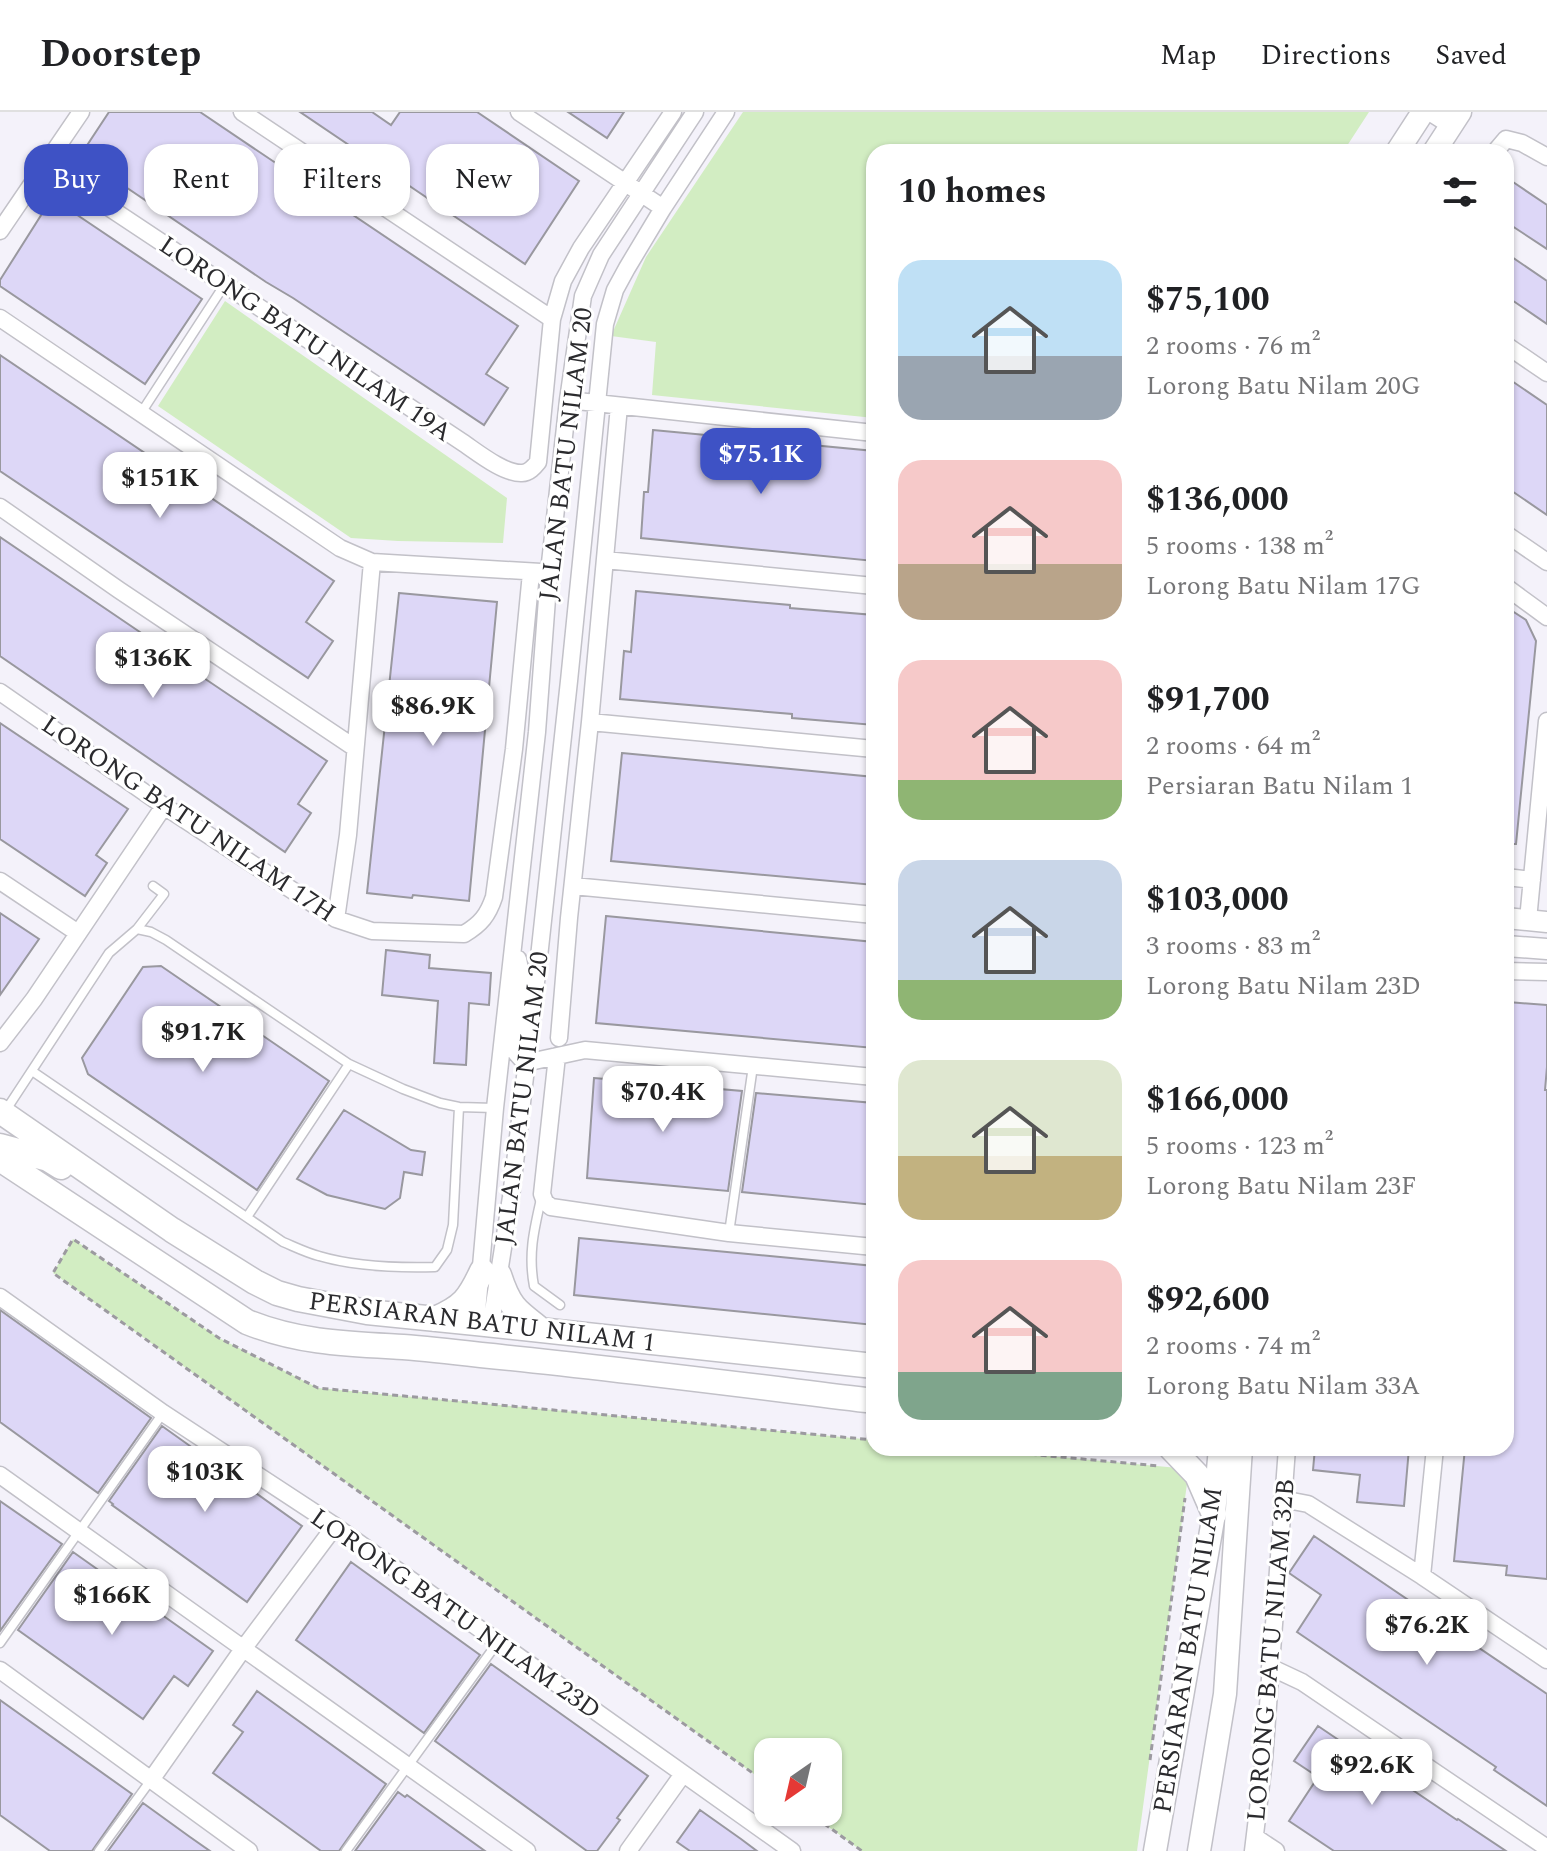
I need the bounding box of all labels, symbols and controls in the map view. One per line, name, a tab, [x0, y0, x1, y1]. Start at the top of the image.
text: Doorstep	[40, 26, 201, 84]
text: Map	[1160, 34, 1217, 77]
text: Directions	[1261, 34, 1391, 77]
text: Saved	[1435, 34, 1507, 77]
chip: Buy	[24, 144, 128, 216]
chip: Rent	[144, 144, 258, 216]
chip: Filters	[274, 144, 410, 216]
chip: New	[426, 144, 539, 216]
text: 10 homes	[898, 166, 1047, 218]
icon: filters	[1438, 170, 1482, 214]
street label: LORONG BATU NILAM 19A	[151, 225, 460, 452]
text: $75,100	[1146, 274, 1270, 326]
icon: home	[962, 292, 1058, 388]
street label: JALAN BATU NILAM 20	[528, 305, 604, 603]
text: 2 rooms · 76 m²	[1146, 326, 1320, 366]
text: Lorong Batu Nilam 20G	[1146, 366, 1421, 406]
pin: $75.1K	[696, 428, 826, 496]
text: $75.1K	[718, 434, 804, 474]
pin: $151K	[104, 452, 216, 520]
text: $151K	[121, 458, 199, 498]
text: $136,000	[1146, 474, 1289, 526]
icon: home	[962, 492, 1058, 588]
text: 5 rooms · 138 m²	[1146, 526, 1333, 566]
text: Lorong Batu Nilam 17G	[1146, 566, 1421, 606]
pin: $136K	[97, 632, 209, 700]
text: $136K	[114, 638, 192, 678]
text: $91,700	[1146, 674, 1270, 726]
pin: $86.9K	[368, 680, 498, 748]
text: $86.9K	[390, 686, 476, 726]
icon: home	[962, 692, 1058, 788]
street label: LORONG BATU NILAM 17H	[33, 705, 344, 933]
text: 2 rooms · 64 m²	[1146, 726, 1320, 766]
text: Persiaran Batu Nilam 1	[1146, 766, 1413, 806]
text: $103,000	[1146, 874, 1289, 926]
icon: home	[962, 892, 1058, 988]
text: 3 rooms · 83 m²	[1146, 926, 1320, 966]
street label: JALAN BATU NILAM 20	[484, 949, 560, 1247]
text: Lorong Batu Nilam 23D	[1146, 966, 1421, 1006]
pin: $91.7K	[138, 1006, 268, 1074]
text: $91.7K	[160, 1012, 246, 1052]
pin: $70.4K	[598, 1066, 728, 1134]
text: $70.4K	[620, 1072, 706, 1112]
text: $166,000	[1146, 1074, 1289, 1126]
icon: home	[962, 1092, 1058, 1188]
text: 5 rooms · 123 m²	[1146, 1126, 1333, 1166]
text: Lorong Batu Nilam 23F	[1146, 1166, 1417, 1206]
text: $92,600	[1146, 1274, 1270, 1326]
street label: PERSIARAN BATU NILAM 1	[306, 1281, 658, 1363]
icon: home	[962, 1292, 1058, 1388]
text: 2 rooms · 74 m²	[1146, 1326, 1320, 1366]
text: Lorong Batu Nilam 33A	[1146, 1366, 1420, 1406]
pin: $103K	[149, 1446, 261, 1514]
text: $103K	[166, 1452, 244, 1492]
street label: LORONG BATU NILAM 32B	[1236, 1477, 1306, 1823]
street label: PERSIARAN BATU NILAM	[1142, 1484, 1234, 1816]
street label: LORONG BATU NILAM 23D	[302, 1498, 609, 1730]
pin: $166K	[56, 1569, 168, 1637]
text: $166K	[73, 1575, 151, 1615]
pin: $76.2K	[1362, 1599, 1492, 1667]
text: $76.2K	[1384, 1605, 1470, 1645]
north arrow	[754, 1738, 842, 1826]
map controls	[754, 1738, 842, 1826]
pin: $92.6K	[1307, 1739, 1437, 1807]
text: $92.6K	[1329, 1745, 1415, 1785]

